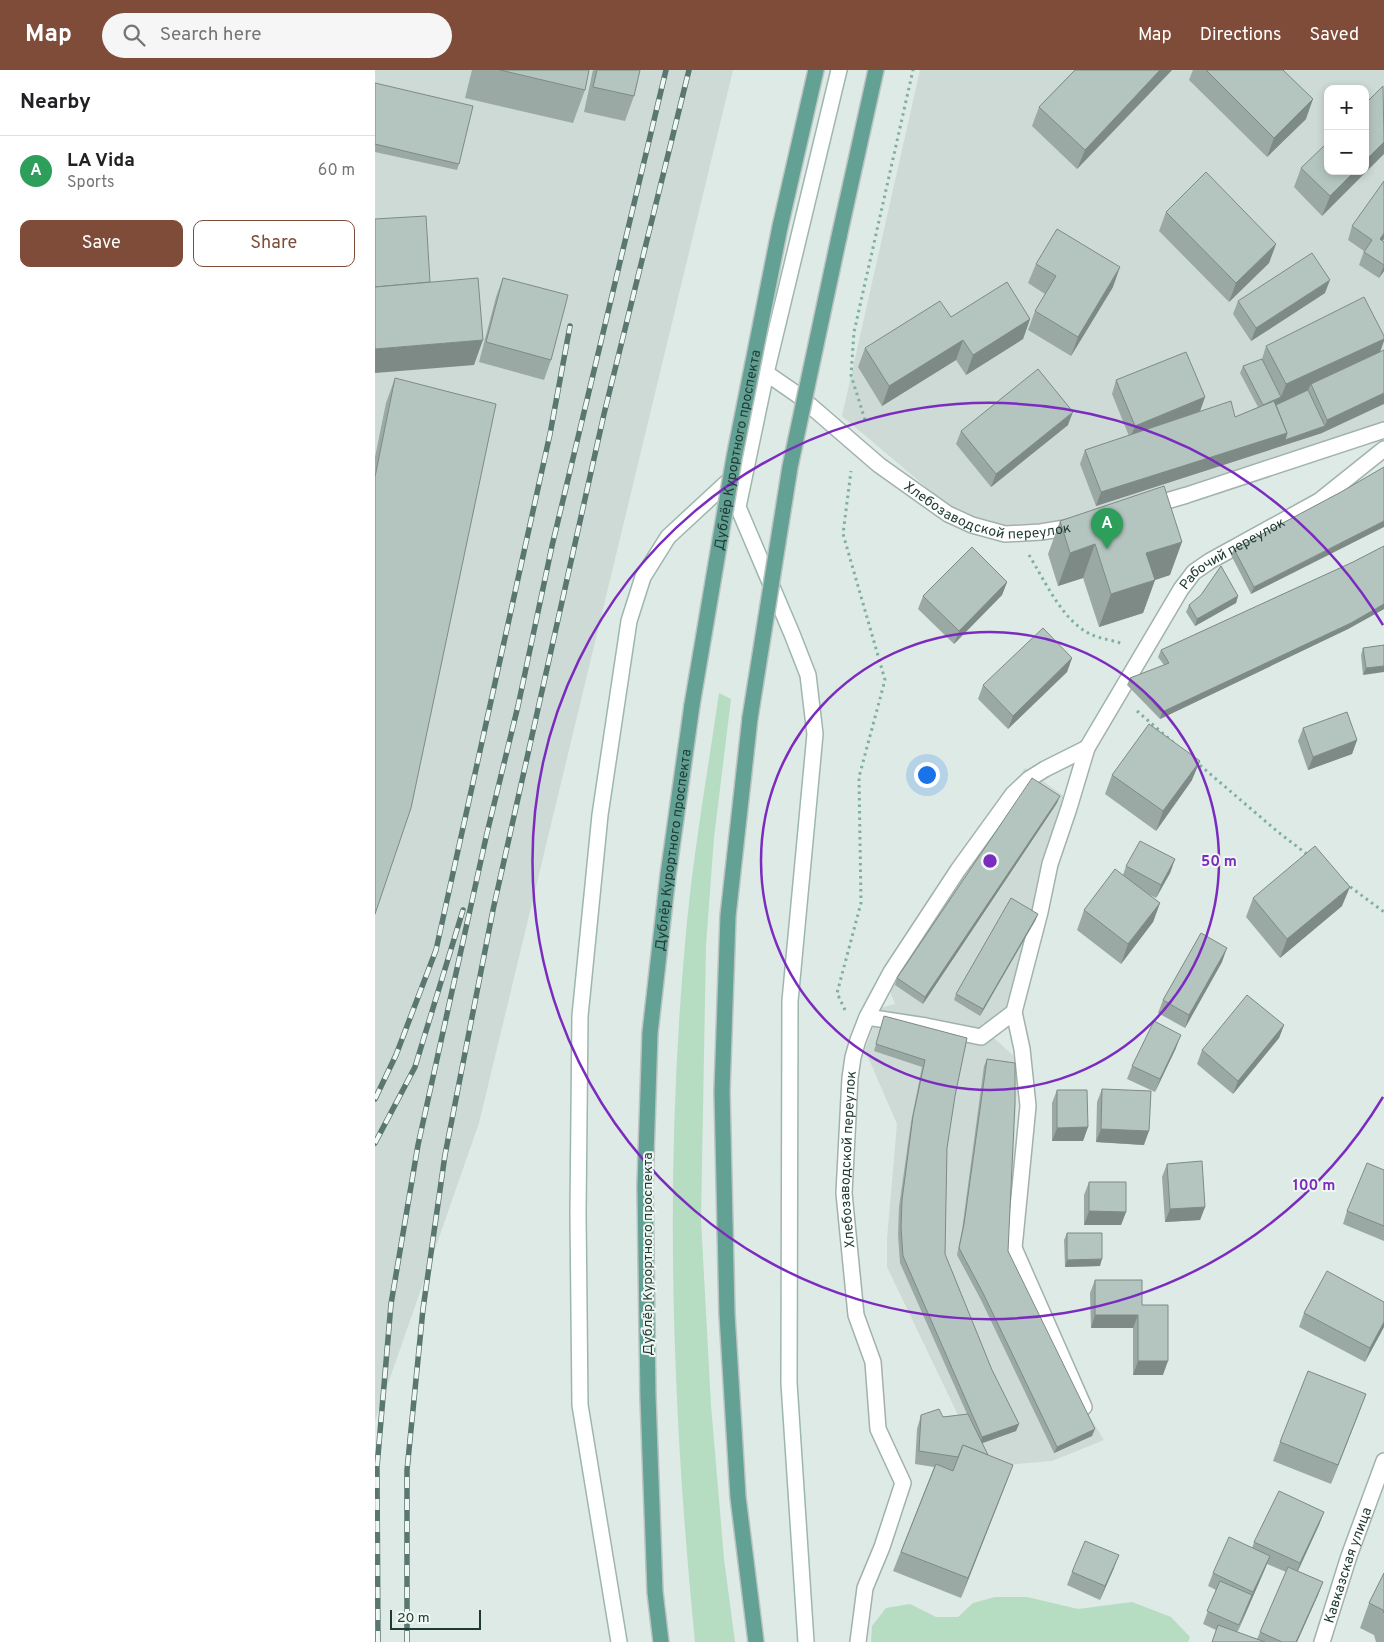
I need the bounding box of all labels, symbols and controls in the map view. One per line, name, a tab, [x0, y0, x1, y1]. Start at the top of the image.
search box	[102, 13, 452, 58]
text: Map	[25, 20, 72, 50]
icon: search	[120, 21, 148, 49]
text: Search here	[160, 23, 261, 47]
text: Map	[1138, 24, 1172, 47]
text: Directions	[1200, 24, 1282, 47]
text: Saved	[1310, 24, 1359, 47]
map controls	[1324, 85, 1369, 175]
button: +	[1324, 85, 1369, 130]
text: Nearby	[20, 89, 91, 116]
button: −	[1324, 130, 1369, 175]
text: LA Vida	[67, 149, 135, 173]
text: A	[30, 161, 42, 181]
text: 60 m	[318, 161, 355, 181]
text: Sports	[67, 173, 115, 193]
button: Save	[20, 220, 183, 267]
button: Share	[193, 220, 355, 267]
street label: Дублёр Курортного проспекта	[711, 348, 765, 552]
street label: Хлебозаводской переулок	[900, 478, 1072, 544]
pin: A	[1091, 508, 1123, 549]
street label: Рабочий переулок	[1177, 514, 1288, 594]
street label: Дублёр Курортного проспекта	[652, 748, 696, 952]
your location	[914, 762, 940, 788]
centre of rings	[981, 852, 999, 870]
text: 50 m	[1201, 853, 1237, 872]
street label: Хлебозаводской переулок	[837, 1070, 861, 1249]
street label: Дублёр Курортного проспекта	[640, 1152, 657, 1356]
text: 100 m	[1293, 1177, 1335, 1196]
street label: Кавказская улица	[1321, 1505, 1376, 1626]
scale bar	[390, 1607, 481, 1630]
text: 20 m	[397, 1610, 430, 1627]

